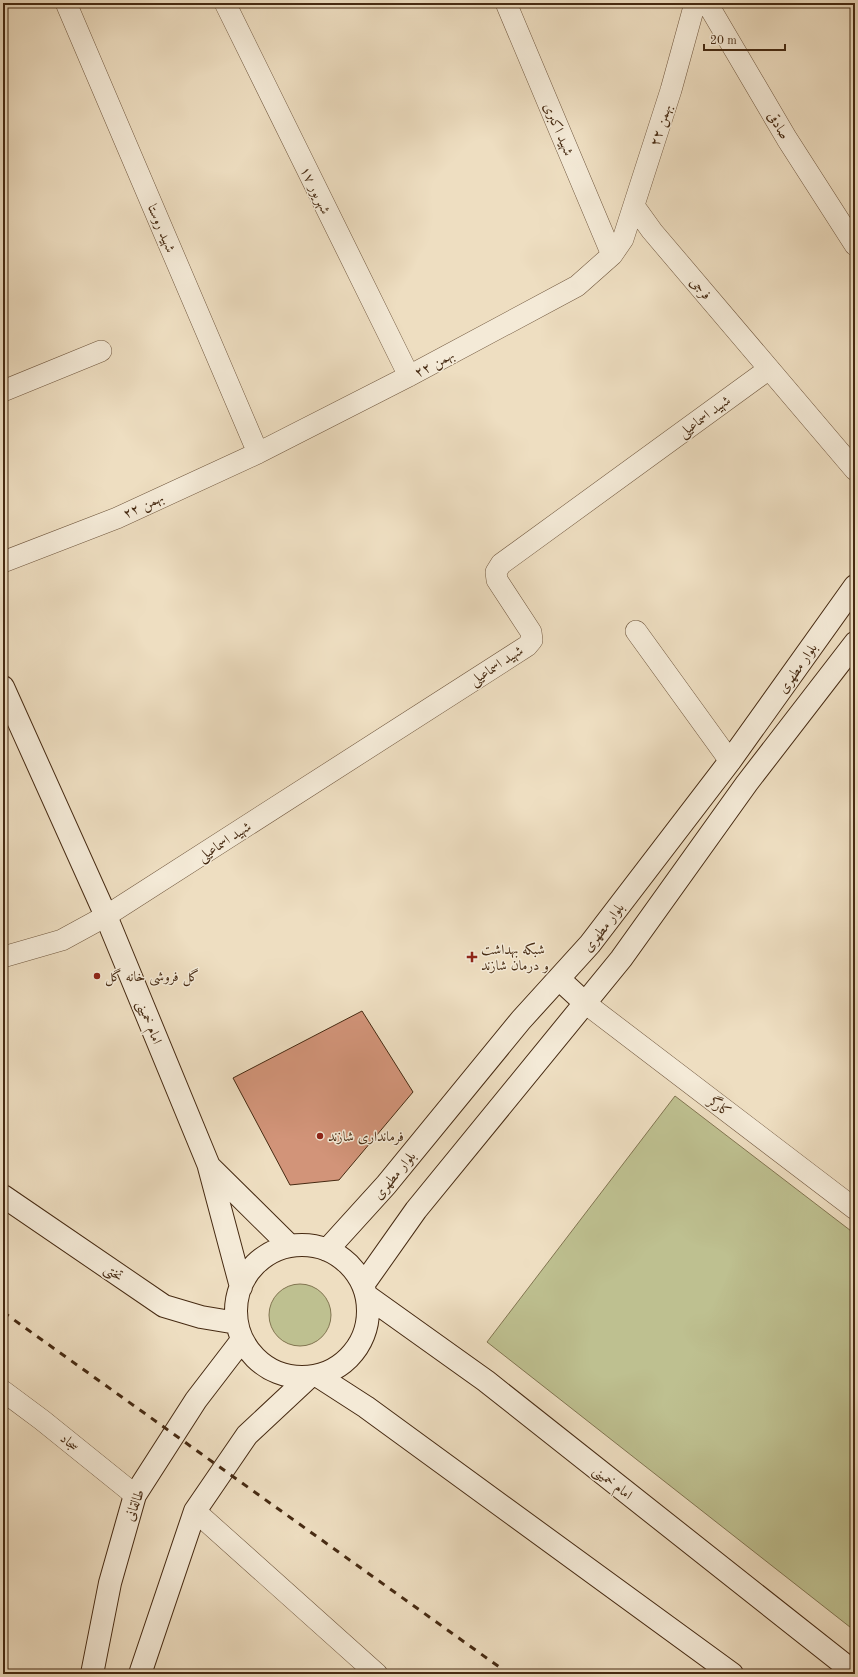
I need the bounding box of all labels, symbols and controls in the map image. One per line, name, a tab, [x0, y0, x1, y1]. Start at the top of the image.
scale bar	[704, 26, 785, 52]
text: 20 m	[710, 35, 737, 47]
street label: شهید اکبری	[539, 101, 576, 159]
street label: ۲۲ بهمن	[648, 103, 676, 148]
street label: صادقی	[764, 109, 792, 142]
street label: ۱۷ شهریور	[296, 164, 333, 218]
street label: شهید روستا	[143, 202, 178, 256]
street label: فرجی	[686, 275, 713, 303]
street label: ۲۲ بهمن	[412, 348, 458, 382]
street label: شهید اسماعیلی	[676, 393, 735, 442]
street label: ۲۲ بهمن	[121, 491, 167, 523]
street label: بلوار مطهری	[776, 641, 821, 697]
street label: شهید اسماعیلی	[467, 643, 527, 690]
street label: شهید اسماعیلی	[195, 819, 255, 866]
street label: بلوار مطهری	[581, 900, 628, 955]
place label: شبکه بهداشت و درمان شازند	[481, 942, 549, 974]
marker: شبکه بهداشت و درمان شازند	[466, 951, 478, 963]
place label: گل فروشی خانه گل	[105, 968, 199, 987]
marker: گل فروشی خانه گل	[92, 971, 102, 981]
street label: امام خمینی	[129, 999, 164, 1048]
street label: کارگر	[703, 1090, 735, 1120]
place label: فرمانداری شازند	[328, 1130, 404, 1145]
marker: فرمانداری شازند	[315, 1131, 325, 1141]
street label: بلوار مطهری	[371, 1149, 420, 1203]
street label: تختی	[100, 1262, 125, 1286]
street label: سجاد	[57, 1431, 81, 1454]
street label: امام خمینی	[587, 1463, 635, 1506]
street label: طالقانی	[123, 1488, 148, 1523]

